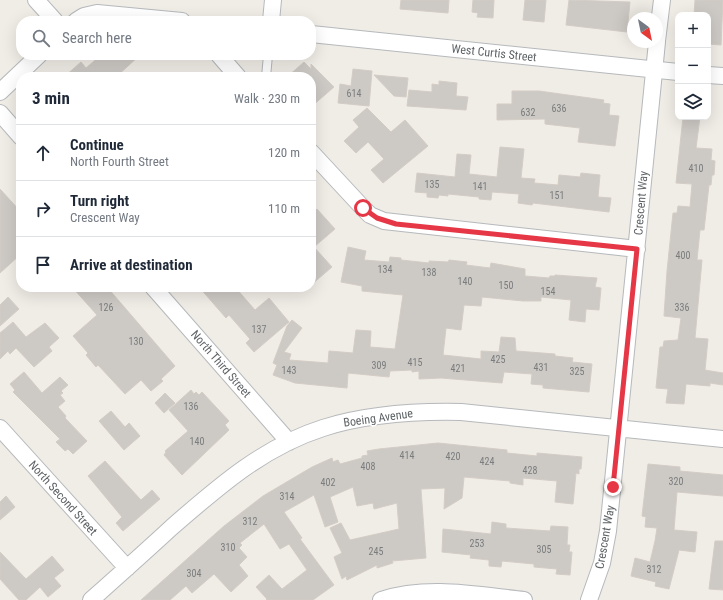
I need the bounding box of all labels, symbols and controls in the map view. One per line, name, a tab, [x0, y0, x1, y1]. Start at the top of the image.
north arrow	[627, 12, 663, 48]
map controls	[675, 12, 711, 120]
button: +	[675, 12, 711, 48]
search box	[16, 16, 316, 60]
icon: search	[30, 27, 52, 49]
text: Search here	[62, 29, 132, 47]
street label: West Curtis Street	[451, 42, 538, 64]
button: −	[675, 48, 711, 84]
button: layers	[675, 84, 711, 120]
text: 3 min	[32, 88, 70, 108]
house number: 614	[347, 88, 361, 99]
text: Walk · 230 m	[234, 91, 300, 106]
house number: 636	[552, 103, 566, 114]
house number: 632	[521, 107, 535, 118]
text: Continue	[70, 136, 124, 154]
icon: ahead	[32, 142, 54, 164]
text: 120 m	[268, 145, 300, 160]
text: North Fourth Street	[70, 154, 169, 169]
house number: 410	[689, 163, 703, 174]
street label: Crescent Way	[631, 170, 651, 236]
house number: 135	[425, 179, 439, 190]
house number: 141	[473, 181, 487, 192]
house number: 151	[550, 190, 564, 201]
text: Turn right	[70, 192, 129, 210]
icon: right	[32, 198, 54, 220]
route start	[354, 199, 372, 217]
text: 110 m	[268, 201, 300, 216]
text: Crescent Way	[70, 210, 140, 225]
house number: 400	[676, 250, 690, 261]
icon: arrive	[32, 254, 54, 276]
text: Arrive at destination	[70, 256, 193, 274]
house number: 134	[378, 264, 392, 275]
house number: 138	[422, 267, 436, 278]
house number: 140	[458, 276, 472, 287]
house number: 150	[499, 280, 513, 291]
house number: 154	[541, 286, 555, 297]
house number: 126	[99, 302, 113, 313]
house number: 336	[675, 302, 689, 313]
house number: 137	[252, 324, 266, 335]
street label: North Third Street	[188, 328, 254, 401]
house number: 130	[129, 336, 143, 347]
house number: 425	[491, 354, 505, 365]
house number: 415	[408, 357, 422, 368]
house number: 309	[372, 360, 386, 371]
house number: 431	[534, 362, 548, 373]
house number: 421	[451, 363, 465, 374]
house number: 143	[282, 365, 296, 376]
house number: 325	[570, 366, 584, 377]
house number: 136	[184, 401, 198, 412]
street label: Boeing Avenue	[342, 406, 414, 430]
house number: 140	[190, 436, 204, 447]
house number: 414	[400, 450, 414, 461]
house number: 420	[446, 451, 460, 462]
house number: 424	[480, 456, 494, 467]
street label: North Second Street	[26, 458, 100, 539]
house number: 408	[361, 461, 375, 472]
house number: 428	[523, 465, 537, 476]
house number: 320	[669, 476, 683, 487]
house number: 402	[321, 477, 335, 488]
route end	[604, 478, 622, 496]
house number: 314	[280, 491, 294, 502]
street label: Crescent Way	[593, 504, 617, 570]
house number: 312	[243, 516, 257, 527]
house number: 253	[470, 538, 484, 549]
house number: 310	[221, 542, 235, 553]
house number: 305	[537, 544, 551, 555]
house number: 245	[369, 546, 383, 557]
house number: 312	[647, 564, 661, 575]
house number: 304	[187, 568, 201, 579]

